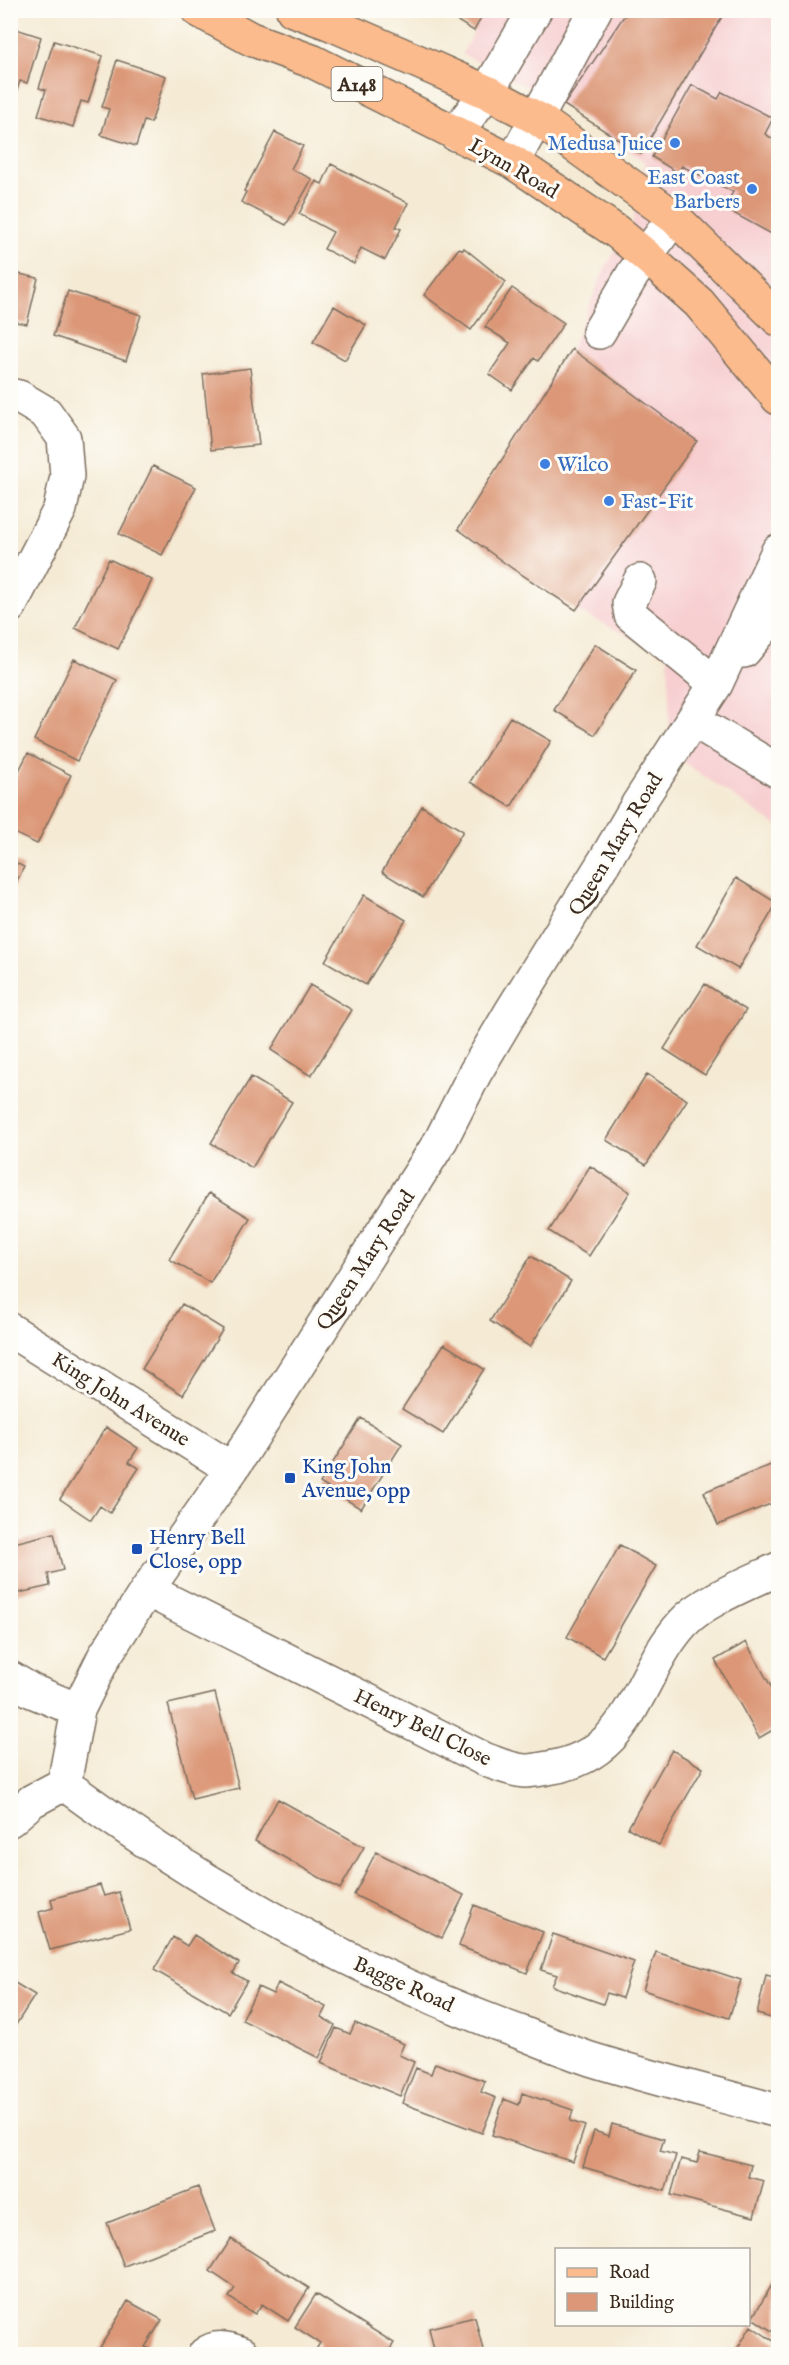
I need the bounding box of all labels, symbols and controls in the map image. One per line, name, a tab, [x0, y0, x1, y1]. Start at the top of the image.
road number: A148	[332, 67, 382, 101]
place label: Medusa Juice	[548, 131, 663, 158]
street label: Lynn Road	[464, 133, 564, 206]
marker: Medusa Juice	[668, 136, 682, 150]
place label: East Coast Barbers	[647, 165, 740, 216]
marker: East Coast Barbers	[745, 182, 759, 196]
place label: Wilco	[557, 452, 609, 479]
marker: Wilco	[538, 457, 552, 471]
place label: Fast-Fit	[621, 489, 694, 516]
marker: Fast-Fit	[602, 494, 616, 508]
street label: Queen Mary Road	[563, 768, 670, 921]
street label: Queen Mary Road	[311, 1185, 422, 1336]
street label: King John Avenue	[46, 1347, 195, 1454]
place label: King John Avenue, opp	[301, 1454, 410, 1505]
marker: King John Avenue, opp	[283, 1471, 297, 1485]
place label: Henry Bell Close, opp	[149, 1525, 245, 1576]
marker: Henry Bell Close, opp	[130, 1542, 144, 1556]
street label: Henry Bell Close	[349, 1683, 496, 1773]
street label: Bagge Road	[349, 1951, 459, 2020]
legend	[555, 2248, 750, 2326]
text: Road	[609, 2262, 650, 2285]
text: Building	[609, 2292, 674, 2315]

